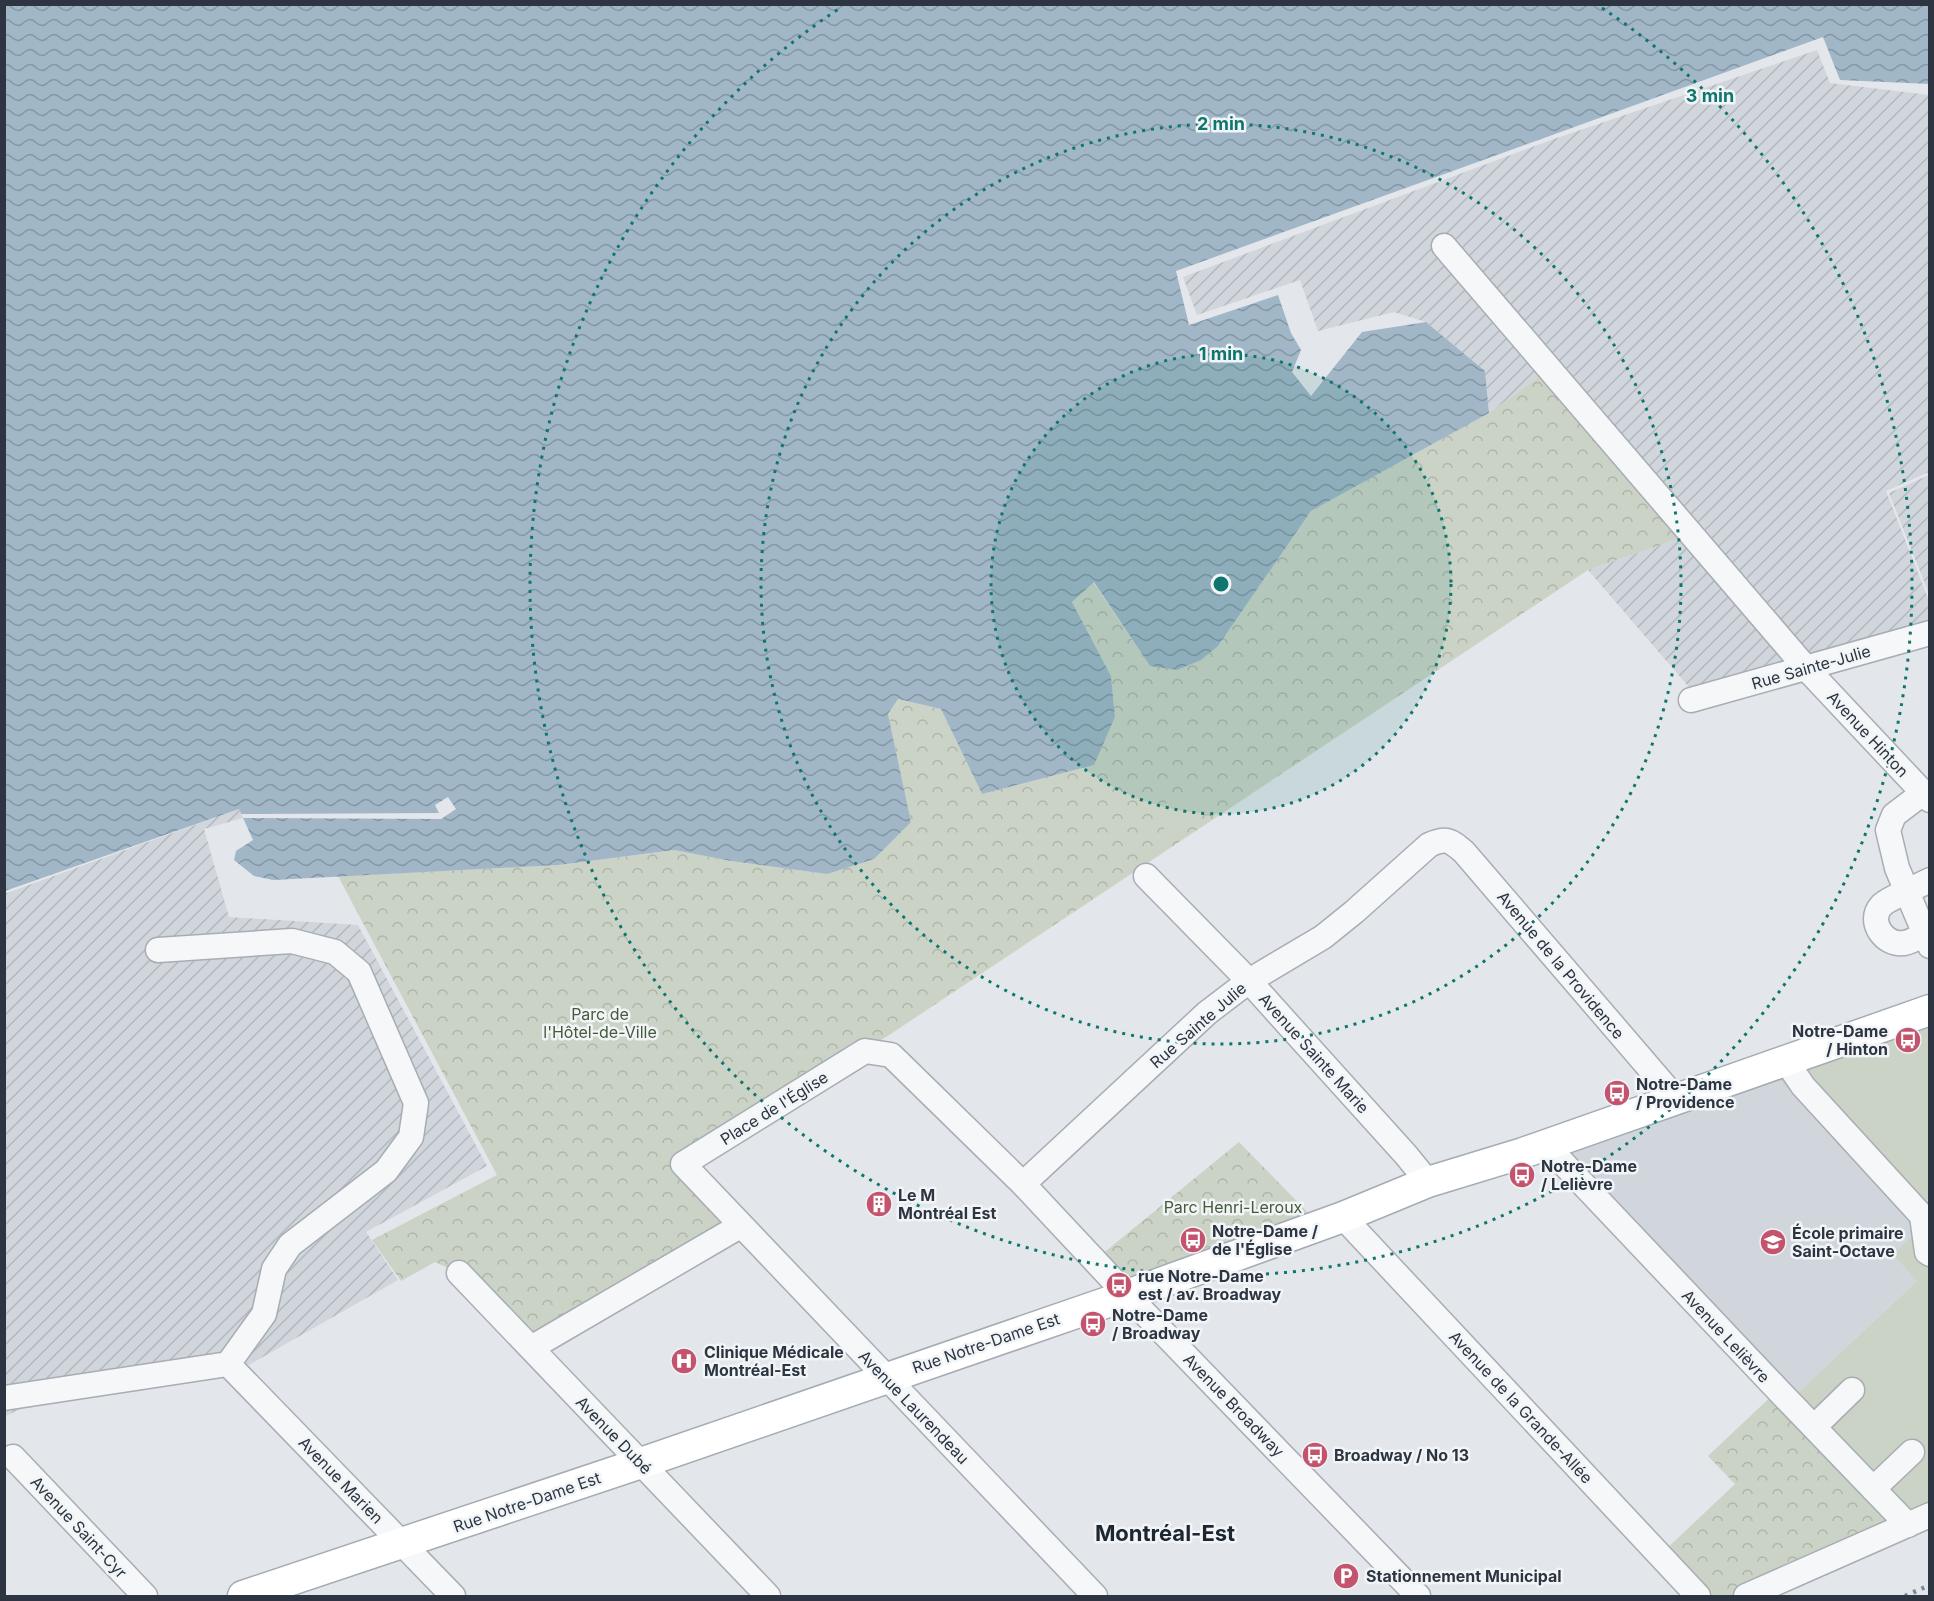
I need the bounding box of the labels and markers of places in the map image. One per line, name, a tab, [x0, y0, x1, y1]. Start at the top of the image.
centre of rings	[1211, 574, 1231, 594]
place label: Notre-Dame / Hinton	[1792, 1021, 1888, 1059]
bus stop icon: Notre-Dame / Hinton	[1893, 1025, 1923, 1055]
place label: Notre-Dame / Providence	[1636, 1074, 1734, 1112]
bus stop icon: Notre-Dame / Providence	[1602, 1078, 1632, 1108]
place label: Notre-Dame / Lelièvre	[1541, 1156, 1637, 1194]
bus stop icon: Notre-Dame / Lelièvre	[1507, 1160, 1537, 1190]
place label: Le M Montréal Est	[898, 1185, 996, 1223]
building icon: Le M Montréal Est	[864, 1189, 894, 1219]
place label: Notre-Dame / de l'Église	[1212, 1221, 1318, 1259]
place label: École primaire Saint-Octave	[1792, 1223, 1904, 1261]
bus stop icon: Notre-Dame / de l'Église	[1178, 1225, 1208, 1255]
school or university icon: École primaire Saint-Octave	[1758, 1227, 1788, 1257]
place label: rue Notre-Dame est / av. Broadway	[1138, 1266, 1281, 1304]
bus stop icon: rue Notre-Dame est / av. Broadway	[1104, 1270, 1134, 1300]
place label: Notre-Dame / Broadway	[1112, 1305, 1208, 1343]
bus stop icon: Notre-Dame / Broadway	[1078, 1309, 1108, 1339]
place label: Clinique Médicale Montréal-Est	[704, 1342, 844, 1380]
hospital icon: Clinique Médicale Montréal-Est	[669, 1346, 699, 1376]
bus stop icon: Broadway / No 13	[1300, 1440, 1330, 1470]
place label: Broadway / No 13	[1334, 1445, 1469, 1465]
parking icon: Stationnement Municipal	[1331, 1561, 1361, 1591]
place label: Stationnement Municipal	[1366, 1566, 1562, 1586]

